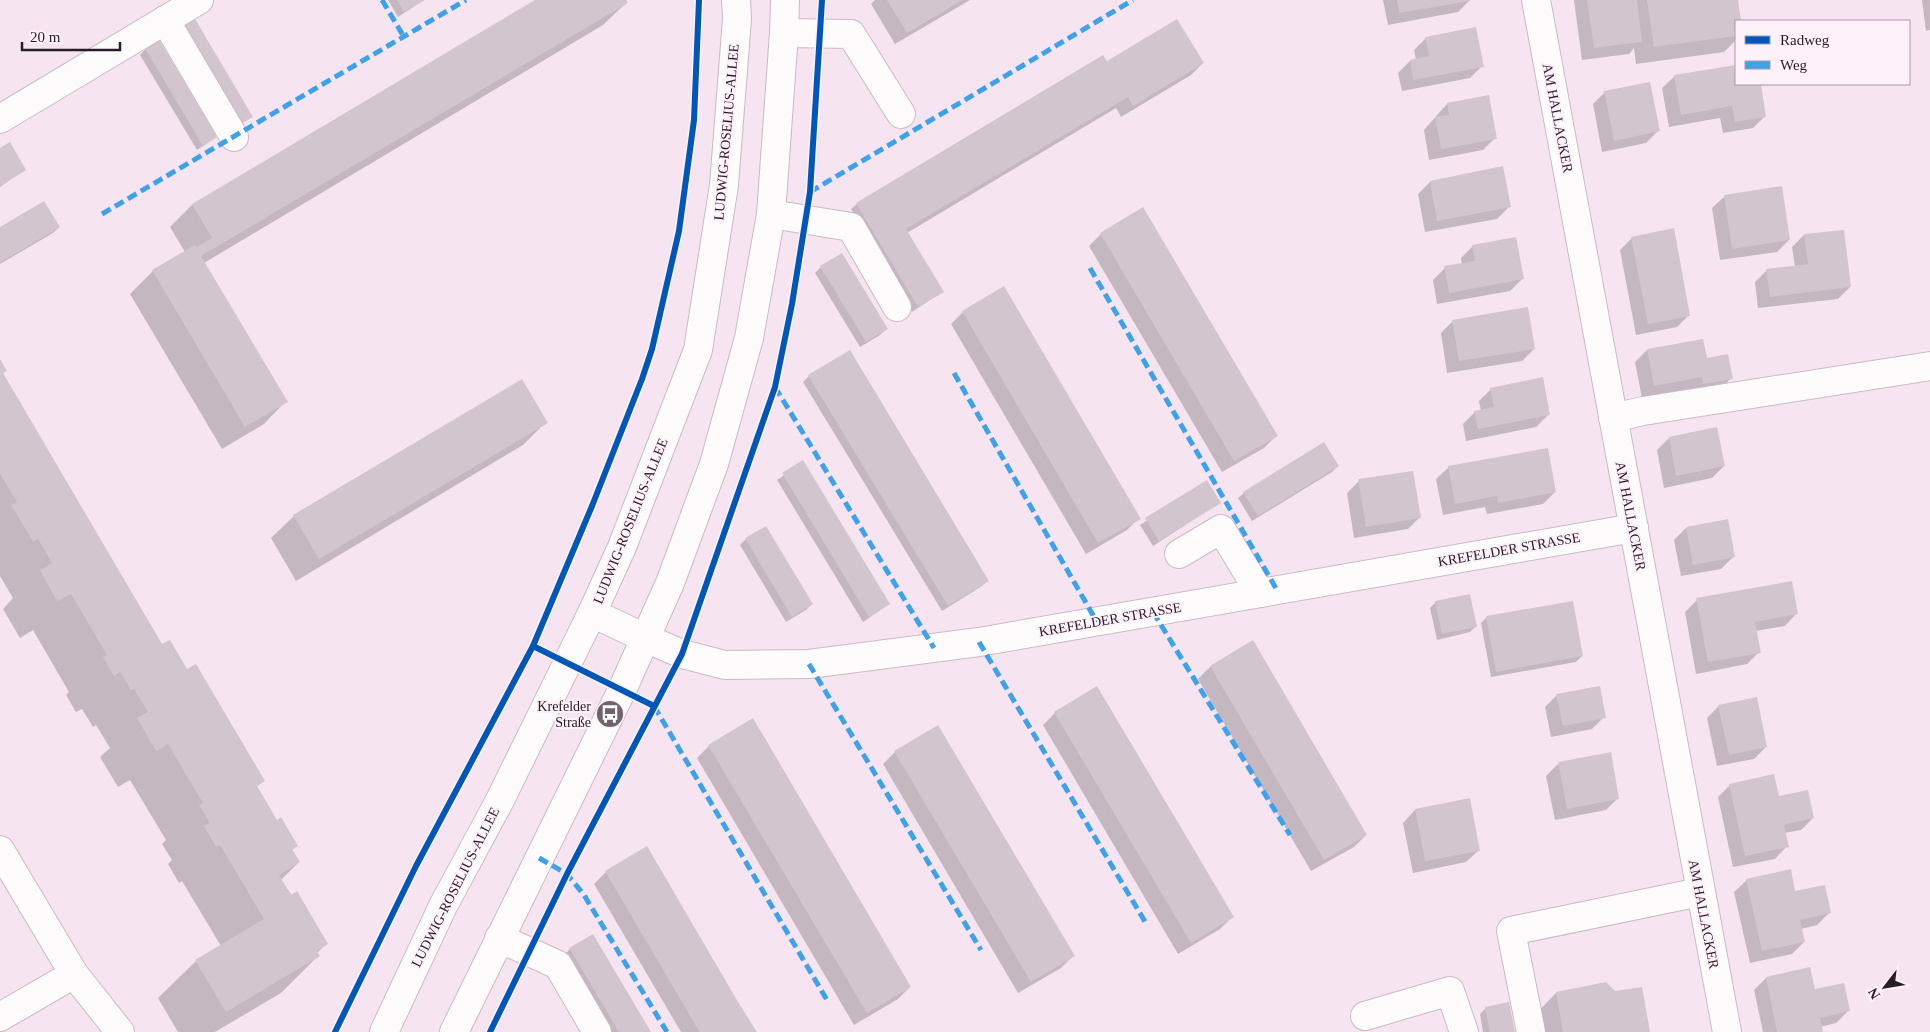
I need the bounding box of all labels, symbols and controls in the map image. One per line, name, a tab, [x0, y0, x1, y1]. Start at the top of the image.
scale bar	[22, 20, 120, 52]
legend	[1735, 20, 1910, 85]
text: 20 m	[30, 29, 61, 45]
text: Radweg	[1780, 32, 1830, 48]
street label: LUDWIG-ROSELIUS-ALLEE	[711, 43, 742, 221]
text: Weg	[1780, 57, 1808, 73]
street label: AM HALLACKER	[1540, 62, 1576, 175]
street label: LUDWIG-ROSELIUS-ALLEE	[590, 436, 671, 606]
street label: AM HALLACKER	[1613, 460, 1649, 573]
street label: KREFELDER STRASSE	[1437, 530, 1581, 569]
street label: KREFELDER STRASSE	[1038, 600, 1182, 639]
place label: Krefelder Straße	[537, 699, 591, 730]
bus stop icon: Krefelder Straße	[595, 699, 625, 729]
street label: LUDWIG-ROSELIUS-ALLEE	[409, 805, 502, 970]
street label: AM HALLACKER	[1686, 858, 1722, 971]
north arrow	[1860, 962, 1910, 1012]
text: N	[1865, 985, 1883, 1002]

